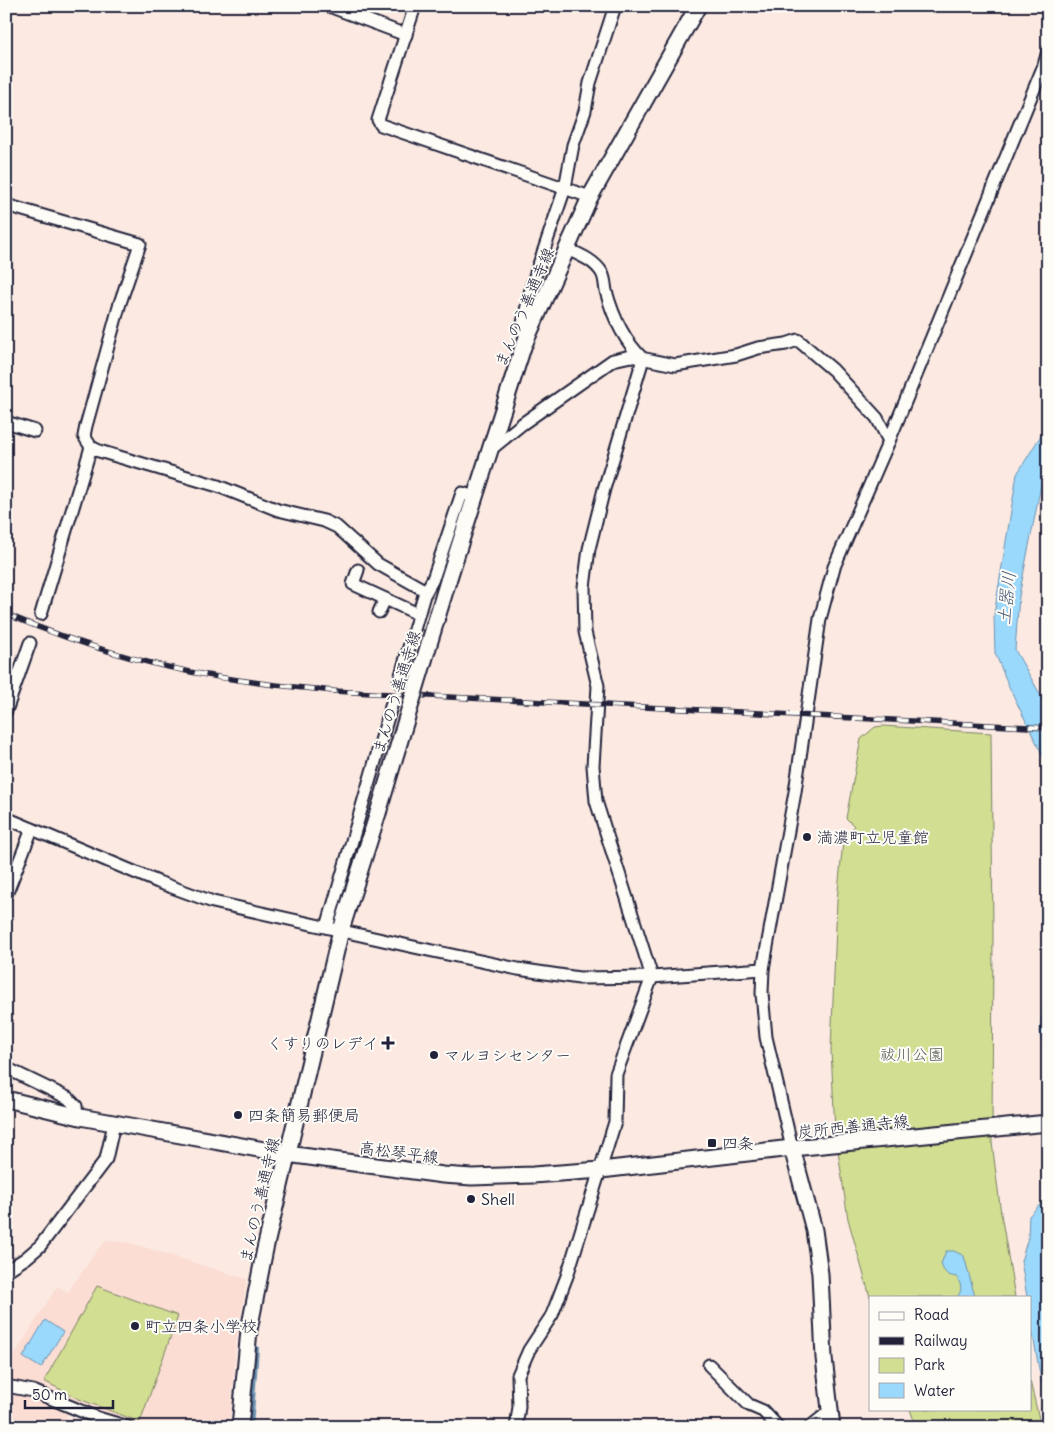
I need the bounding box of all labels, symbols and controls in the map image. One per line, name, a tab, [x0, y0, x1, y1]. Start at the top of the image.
street label: まんのう善通寺線	[490, 244, 558, 370]
water label: 土器川	[992, 570, 1020, 626]
street label: まんのう善通寺線	[368, 628, 424, 756]
place label: 満濃町立児童館	[817, 827, 929, 847]
marker: 満濃町立児童館	[801, 831, 813, 843]
place label: くすりのレデイ	[267, 1033, 378, 1053]
marker: くすりのレデイ	[382, 1037, 394, 1049]
park label: 祓川公園	[880, 1044, 944, 1064]
place label: マルヨシセンター	[444, 1045, 571, 1065]
marker: マルヨシセンター	[428, 1049, 440, 1061]
place label: 四条簡易郵便局	[248, 1105, 360, 1125]
marker: 四条簡易郵便局	[232, 1109, 244, 1121]
street label: 炭所西善通寺線	[796, 1110, 910, 1142]
place label: 四条	[722, 1133, 754, 1153]
street label: まんのう善通寺線	[235, 1135, 283, 1265]
street label: 高松琴平線	[358, 1137, 440, 1167]
marker: 四条	[706, 1137, 718, 1149]
place label: Shell	[481, 1189, 515, 1209]
marker: Shell	[465, 1193, 477, 1205]
legend	[869, 1296, 1032, 1410]
text: Road	[914, 1305, 949, 1324]
place label: 町立四条小学校	[145, 1316, 257, 1336]
marker: 町立四条小学校	[129, 1320, 141, 1332]
text: Railway	[914, 1331, 968, 1350]
text: Park	[914, 1355, 945, 1374]
scale bar	[25, 1378, 112, 1410]
text: Water	[914, 1381, 955, 1400]
text: 50 m	[32, 1385, 67, 1404]

